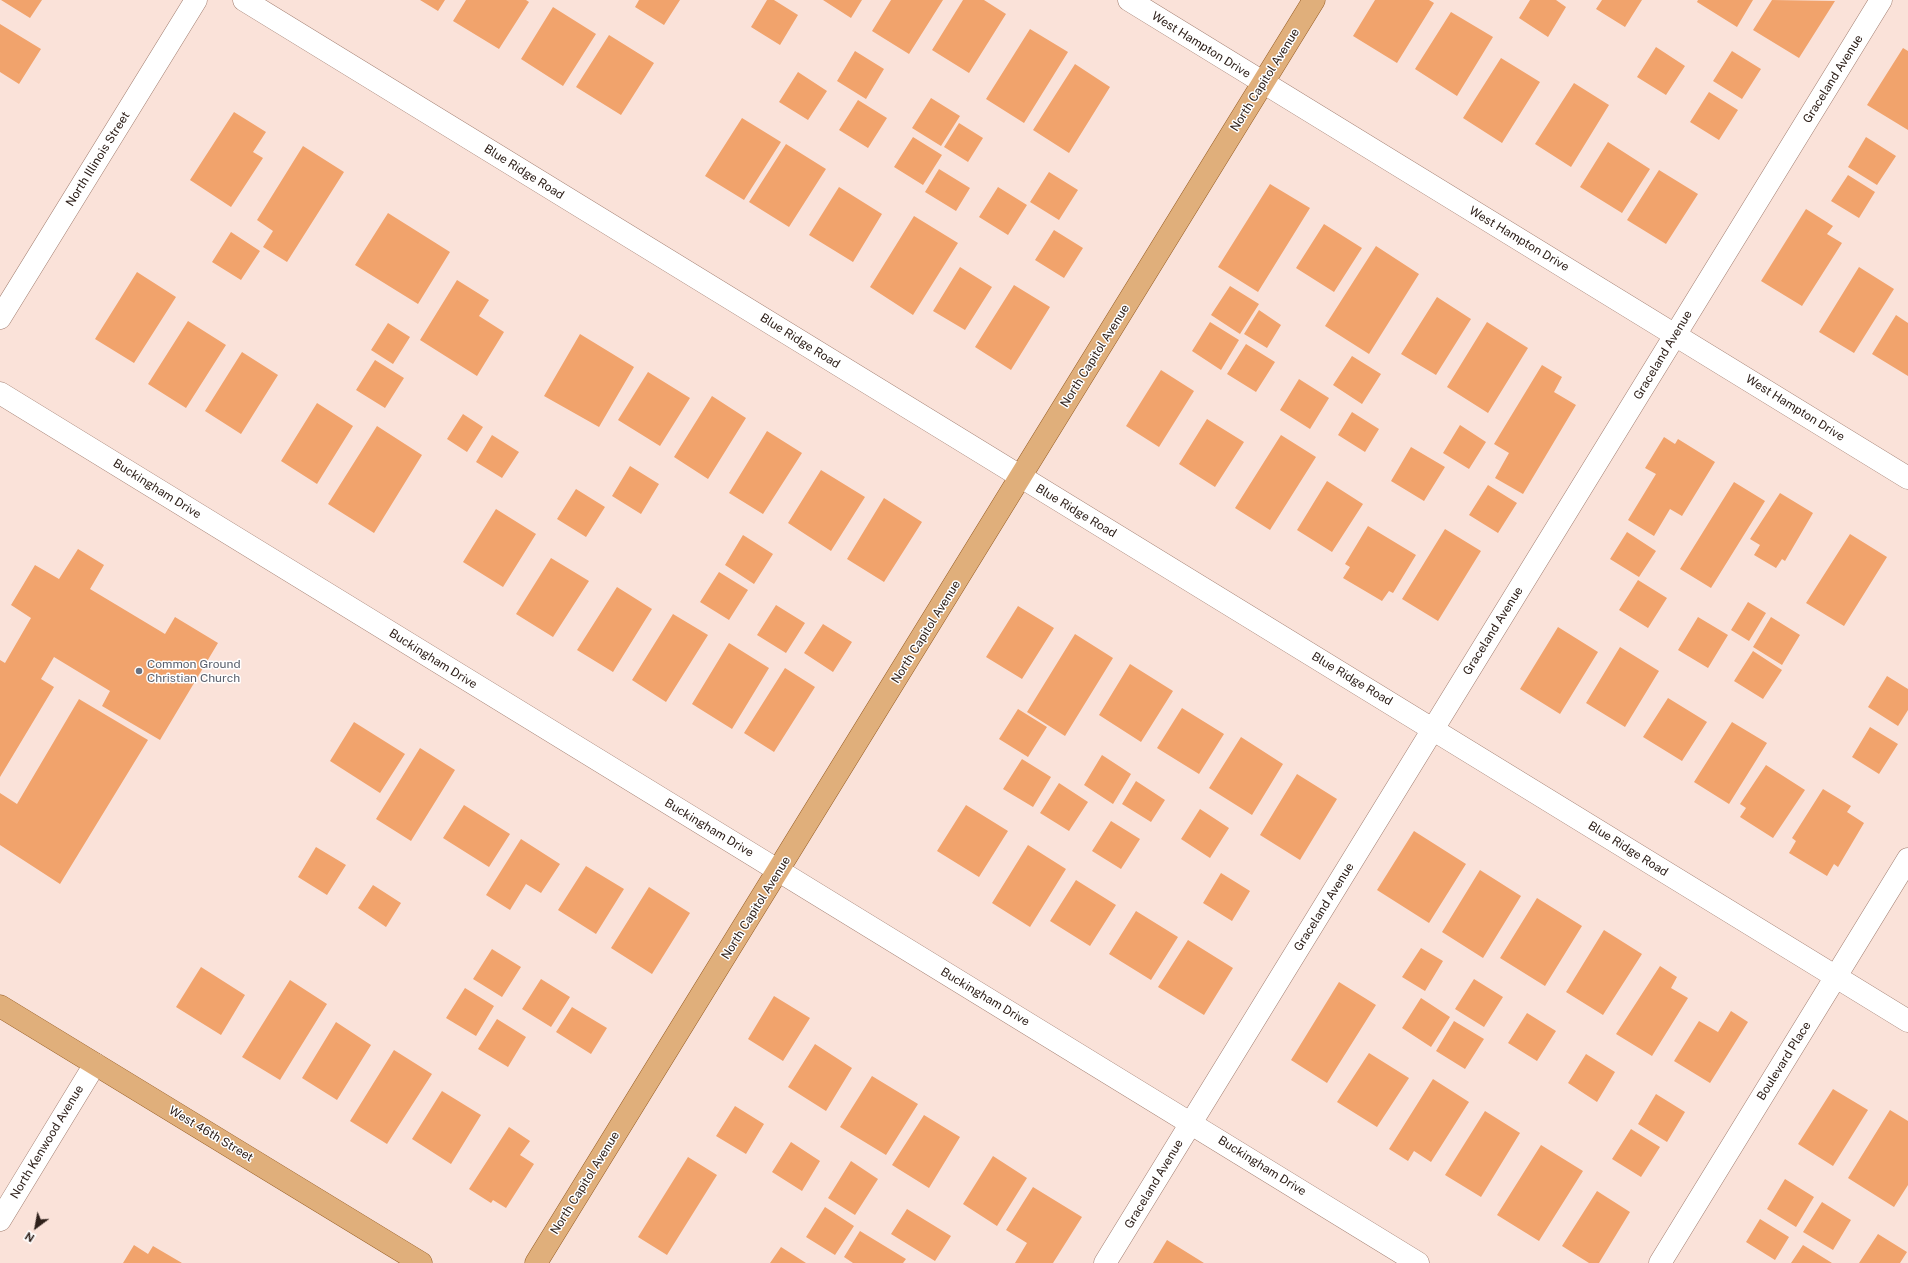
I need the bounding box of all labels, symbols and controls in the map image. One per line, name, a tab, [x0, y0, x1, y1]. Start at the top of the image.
street label: West Hampton Drive	[1149, 9, 1253, 81]
street label: North Capitol Avenue	[1227, 26, 1303, 134]
street label: Graceland Avenue	[1800, 32, 1866, 126]
street label: North Illinois Street	[63, 109, 133, 209]
street label: Blue Ridge Road	[481, 142, 567, 202]
street label: West Hampton Drive	[1466, 203, 1572, 275]
street label: North Capitol Avenue	[1057, 302, 1133, 410]
street label: Graceland Avenue	[1631, 308, 1695, 402]
street label: Blue Ridge Road	[757, 311, 843, 371]
street label: West Hampton Drive	[1743, 372, 1847, 444]
street label: Buckingham Drive	[110, 456, 204, 522]
street label: Blue Ridge Road	[1033, 481, 1119, 541]
street label: North Capitol Avenue	[888, 578, 964, 686]
street label: Graceland Avenue	[1460, 584, 1526, 678]
street label: Buckingham Drive	[386, 626, 480, 692]
street label: Blue Ridge Road	[1309, 649, 1395, 709]
place label: Common Ground Christian Church	[147, 657, 241, 685]
marker: Common Ground Christian Church	[134, 666, 144, 676]
street label: Buckingham Drive	[662, 796, 756, 860]
street label: Blue Ridge Road	[1585, 819, 1671, 879]
street label: North Capitol Avenue	[718, 854, 794, 962]
street label: Graceland Avenue	[1291, 860, 1357, 954]
street label: Buckingham Drive	[938, 965, 1032, 1029]
street label: Boulevard Place	[1754, 1019, 1814, 1103]
street label: North Kenwood Avenue	[7, 1082, 87, 1202]
street label: West 46th Street	[166, 1103, 256, 1165]
street label: North Capitol Avenue	[547, 1129, 623, 1237]
street label: Buckingham Drive	[1215, 1133, 1309, 1199]
street label: Graceland Avenue	[1122, 1137, 1186, 1231]
north arrow	[16, 1207, 56, 1247]
text: N	[23, 1230, 36, 1245]

